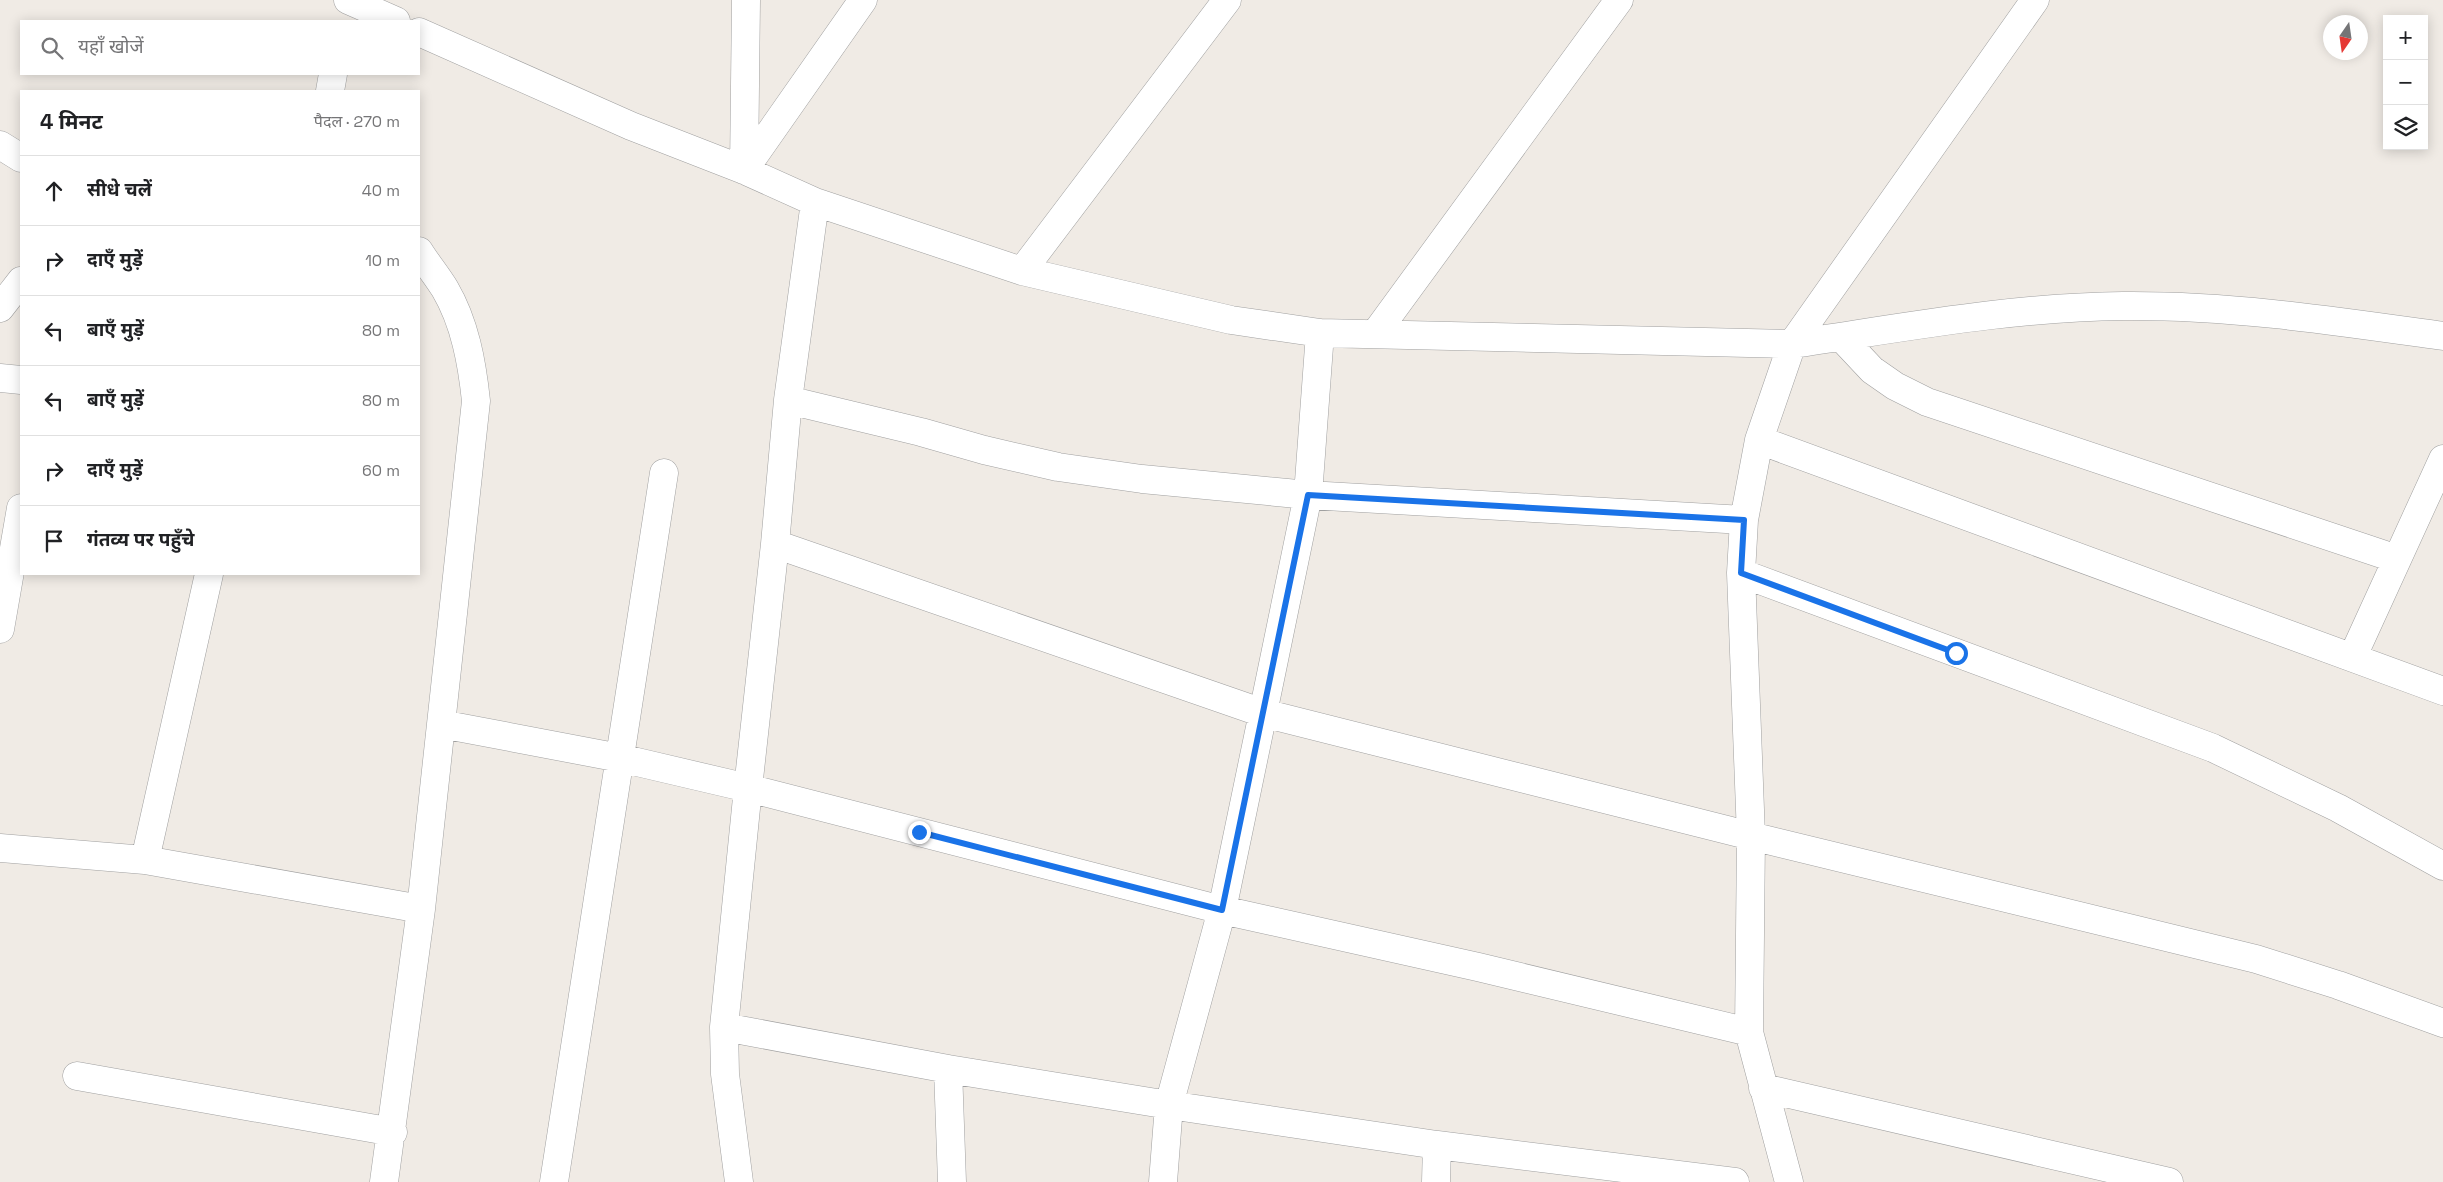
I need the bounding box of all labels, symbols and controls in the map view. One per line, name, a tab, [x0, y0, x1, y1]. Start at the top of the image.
north arrow	[2323, 15, 2368, 60]
map controls	[2383, 15, 2428, 150]
button: +	[2383, 15, 2428, 60]
search box	[20, 20, 420, 75]
icon: search	[38, 34, 66, 62]
text: यहाँ खोजें	[78, 34, 143, 59]
button: −	[2383, 60, 2428, 105]
button: layers	[2383, 105, 2428, 150]
text: 4 मिनट	[40, 108, 103, 135]
text: पैदल · 270 m	[314, 111, 400, 132]
icon: ahead	[40, 177, 68, 205]
text: सीधे चलें	[87, 177, 152, 202]
text: 40 m	[362, 180, 400, 201]
icon: right	[40, 247, 68, 275]
text: दाएँ मुड़ें	[87, 247, 143, 272]
text: 10 m	[365, 250, 400, 271]
icon: left	[40, 317, 68, 345]
text: बाएँ मुड़ें	[87, 317, 144, 342]
text: 80 m	[362, 320, 400, 341]
icon: left	[40, 387, 68, 415]
text: बाएँ मुड़ें	[87, 387, 144, 412]
text: 80 m	[362, 390, 400, 411]
icon: right	[40, 457, 68, 485]
text: दाएँ मुड़ें	[87, 457, 143, 482]
text: 60 m	[362, 460, 400, 481]
icon: arrive	[40, 527, 68, 555]
text: गंतव्य पर पहुँचे	[87, 527, 194, 552]
route start	[1945, 642, 1968, 665]
route end	[908, 821, 931, 844]

